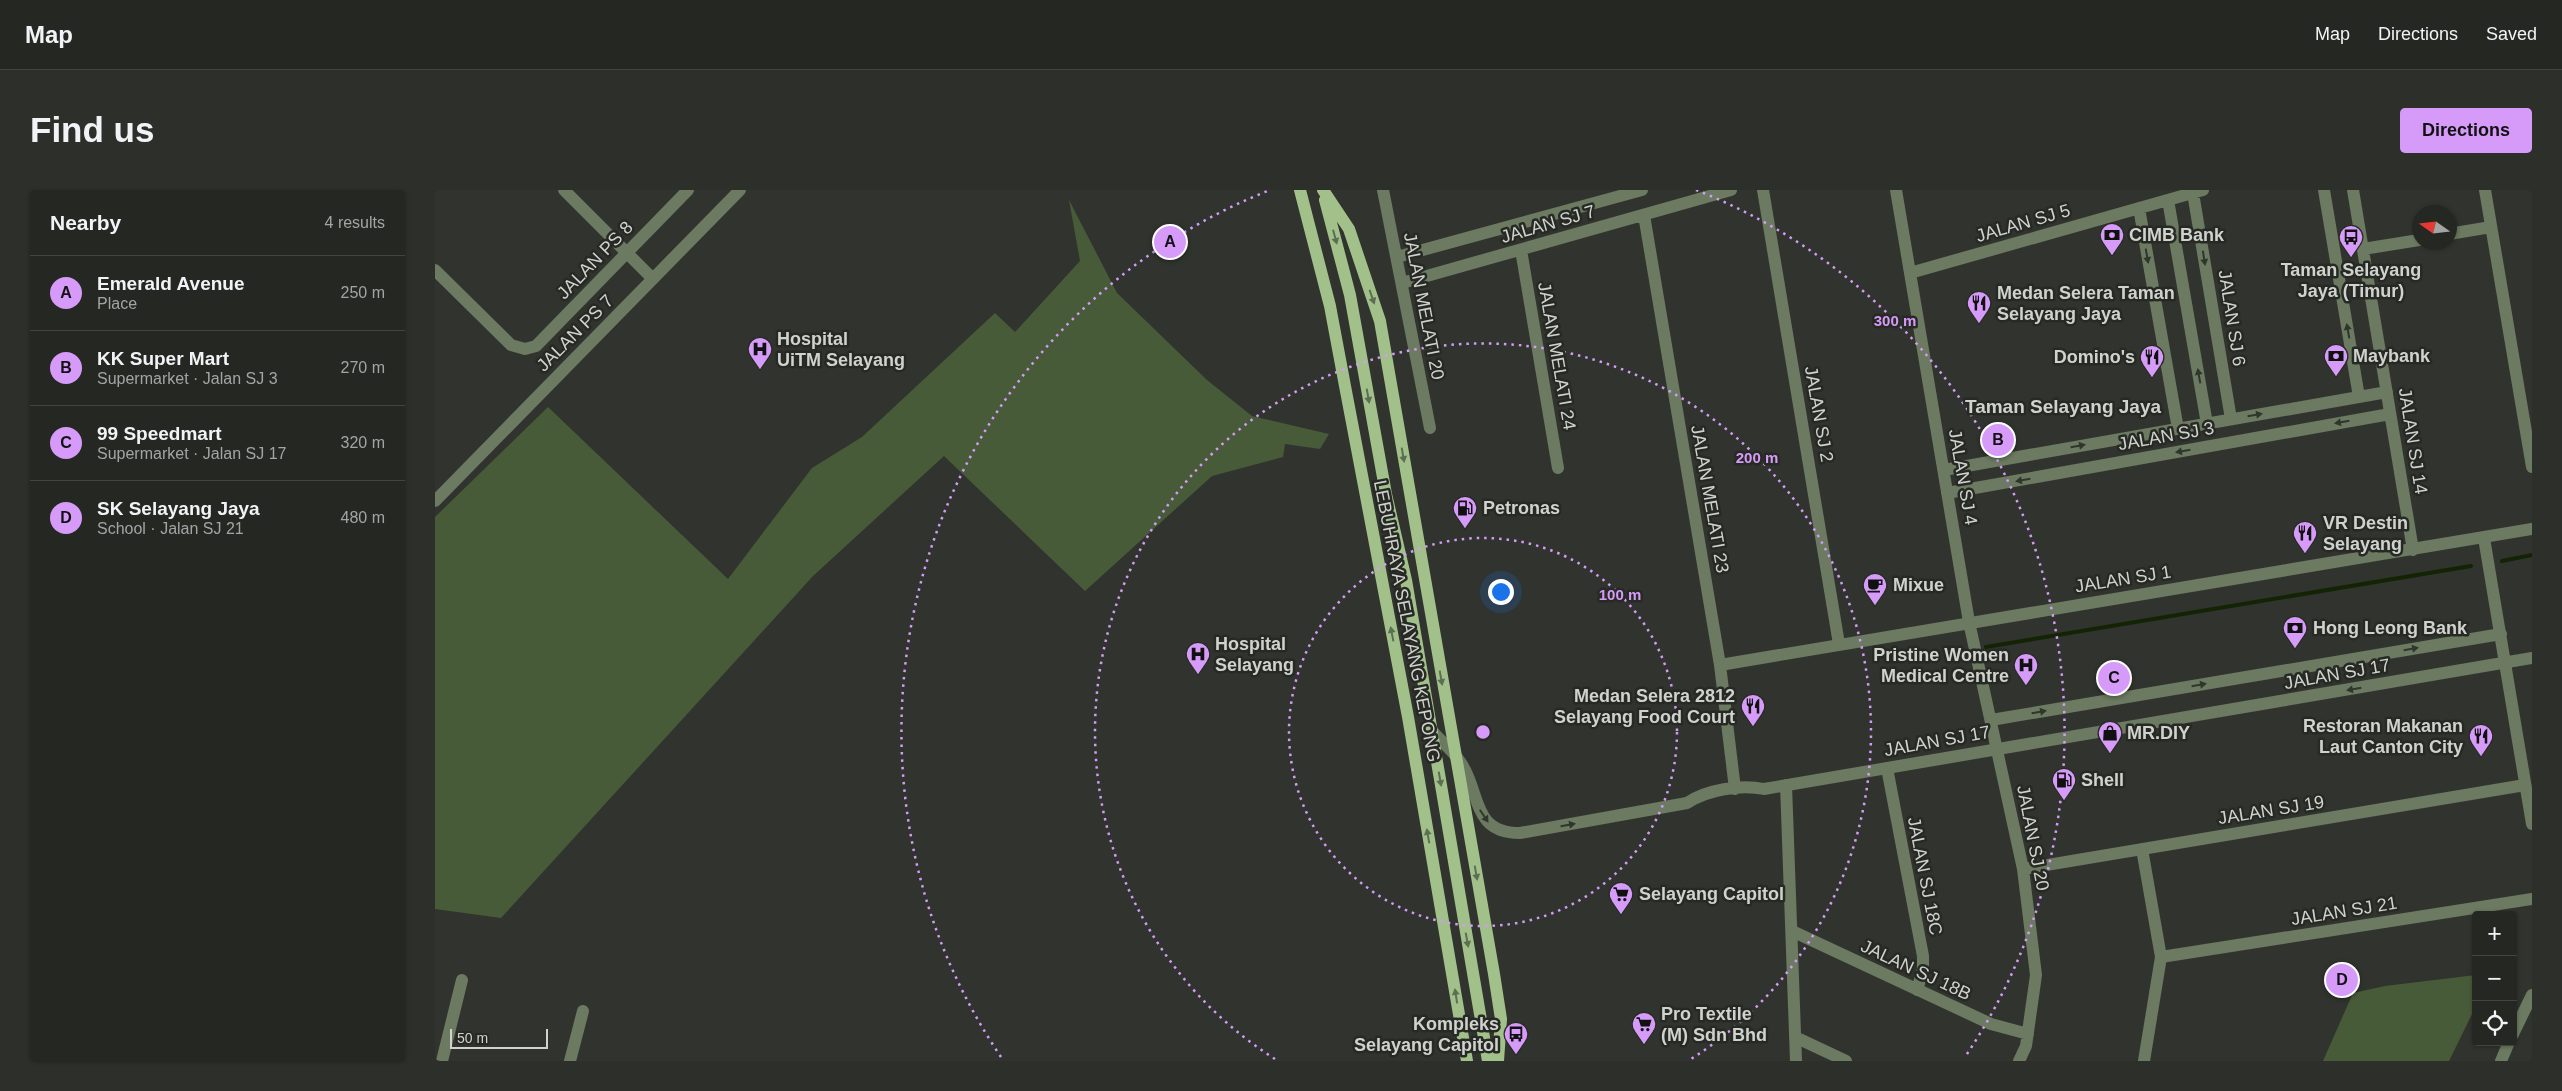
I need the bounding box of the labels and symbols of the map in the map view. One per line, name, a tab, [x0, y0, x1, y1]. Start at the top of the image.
street label: JALAN SJ 5	[1974, 200, 2072, 246]
street label: JALAN SJ 7	[1499, 201, 1597, 247]
north arrow	[2412, 205, 2457, 250]
street label: JALAN PS 8	[553, 217, 637, 303]
bank icon: CIMB Bank	[2099, 222, 2125, 256]
pin: A	[1154, 223, 1186, 261]
bus stop icon: Taman Selayang Jaya (Timur)	[2338, 224, 2364, 258]
place label: CIMB Bank	[2129, 225, 2225, 245]
one-way arrow	[1331, 230, 1339, 245]
street label: JALAN MELATI 20	[1400, 231, 1448, 381]
one-way arrow	[2144, 249, 2152, 265]
one-way arrow	[2200, 250, 2208, 266]
place label: Taman Selayang Jaya (Timur)	[2281, 260, 2421, 301]
street label: JALAN SJ 6	[2215, 269, 2249, 367]
street label: JALAN MELATI 24	[1534, 281, 1580, 431]
place label: Medan Selera Taman Selayang Jaya	[1997, 283, 2175, 324]
one-way arrow	[1369, 290, 1376, 305]
restaurant icon: Medan Selera Taman Selayang Jaya	[1966, 290, 1992, 324]
street label: JALAN PS 7	[533, 291, 617, 375]
text: 300 m	[1874, 312, 1916, 329]
one-way arrow	[2344, 323, 2352, 339]
place label: Hospital UiTM Selayang	[777, 329, 905, 370]
hospital icon: Hospital UiTM Selayang	[747, 336, 773, 370]
bank icon: Maybank	[2323, 343, 2349, 377]
restaurant icon: Domino's	[2139, 344, 2165, 378]
place label: Maybank	[2353, 346, 2431, 366]
place label: Domino's	[2054, 347, 2135, 367]
street label: JALAN SJ 2	[1801, 364, 1837, 464]
one-way arrow	[2194, 367, 2202, 383]
street label: JALAN SJ 14	[2395, 387, 2431, 495]
one-way arrow	[1364, 389, 1372, 405]
district label: Taman Selayang Jaya	[1965, 396, 2161, 417]
one-way arrow	[2247, 411, 2263, 419]
street label: JALAN SJ 3	[2116, 418, 2216, 454]
one-way arrow	[2334, 419, 2350, 427]
pin: B	[1982, 421, 2014, 459]
street label: JALAN MELATI 23	[1687, 424, 1733, 574]
street label: JALAN SJ 4	[1945, 427, 1981, 527]
one-way arrow	[2070, 442, 2086, 450]
one-way arrow	[1400, 447, 1408, 463]
one-way arrow	[2174, 448, 2190, 456]
text: 200 m	[1736, 449, 1778, 466]
one-way arrow	[2014, 476, 2030, 484]
street label: LEBUHRAYA SELAYANG KEPONG	[1370, 478, 1444, 764]
fuel station icon: Petronas	[1452, 495, 1478, 529]
place label: Petronas	[1483, 498, 1560, 518]
place label: VR Destin Selayang	[2323, 513, 2408, 554]
restaurant icon: VR Destin Selayang	[2292, 520, 2318, 554]
street label: JALAN SJ 1	[2074, 562, 2172, 596]
cafe icon: Mixue	[1862, 572, 1888, 606]
place label: Mixue	[1893, 575, 1944, 595]
your location	[1488, 579, 1514, 605]
text: 100 m	[1599, 586, 1641, 603]
bank icon: Hong Leong Bank	[2282, 615, 2308, 649]
place label: Hong Leong Bank	[2313, 618, 2468, 638]
one-way arrow	[1388, 627, 1396, 642]
place label: Hospital Selayang	[1215, 634, 1294, 675]
hospital icon: Hospital Selayang	[1185, 641, 1211, 675]
place label: Pristine Women Medical Centre	[1873, 645, 2009, 686]
one-way arrow	[2403, 645, 2419, 653]
hospital icon: Pristine Women Medical Centre	[2013, 652, 2039, 686]
street label: JALAN SJ 17	[2283, 655, 2391, 693]
pin: C	[2098, 659, 2130, 697]
one-way arrow	[1438, 671, 1446, 687]
one-way arrow	[2191, 680, 2207, 688]
one-way arrow	[2346, 685, 2362, 693]
place label: Medan Selera 2812 Selayang Food Court	[1554, 686, 1735, 727]
restaurant icon: Medan Selera 2812 Selayang Food Court	[1740, 693, 1766, 727]
one-way arrow	[2031, 708, 2047, 716]
place label: Restoran Makanan Laut Canton City	[2303, 716, 2463, 757]
shop icon: MR.DIY	[2097, 720, 2123, 754]
street label: JALAN SJ 17	[1883, 722, 1991, 760]
centre of rings	[1474, 723, 1492, 741]
place label: MR.DIY	[2127, 723, 2190, 743]
restaurant icon: Restoran Makanan Laut Canton City	[2468, 723, 2494, 757]
fuel station icon: Shell	[2051, 767, 2077, 801]
place label: Shell	[2081, 770, 2124, 790]
one-way arrow	[1437, 772, 1445, 788]
street label: JALAN SJ 20	[2013, 784, 2053, 892]
street label: JALAN SJ 19	[2217, 792, 2325, 828]
one-way arrow	[1479, 809, 1489, 823]
street label: JALAN SJ 18C	[1904, 815, 1946, 937]
one-way arrow	[1560, 820, 1576, 828]
one-way arrow	[1424, 827, 1432, 843]
one-way arrow	[1473, 865, 1481, 881]
supermarket icon: Selayang Capitol	[1608, 881, 1634, 915]
place label: Selayang Capitol	[1639, 884, 1784, 904]
street label: JALAN SJ 21	[2290, 893, 2398, 929]
one-way arrow	[1464, 932, 1472, 948]
street label: JALAN SJ 18B	[1858, 936, 1974, 1004]
pin: D	[2326, 961, 2358, 999]
one-way arrow	[1452, 987, 1460, 1003]
place label: Pro Textile (M) Sdn Bhd	[1661, 1004, 1767, 1045]
supermarket icon: Pro Textile (M) Sdn Bhd	[1631, 1011, 1657, 1045]
place label: Kompleks Selayang Capitol	[1354, 1014, 1499, 1055]
bus stop icon: Kompleks Selayang Capitol	[1503, 1021, 1529, 1055]
scale bar	[450, 1026, 547, 1049]

